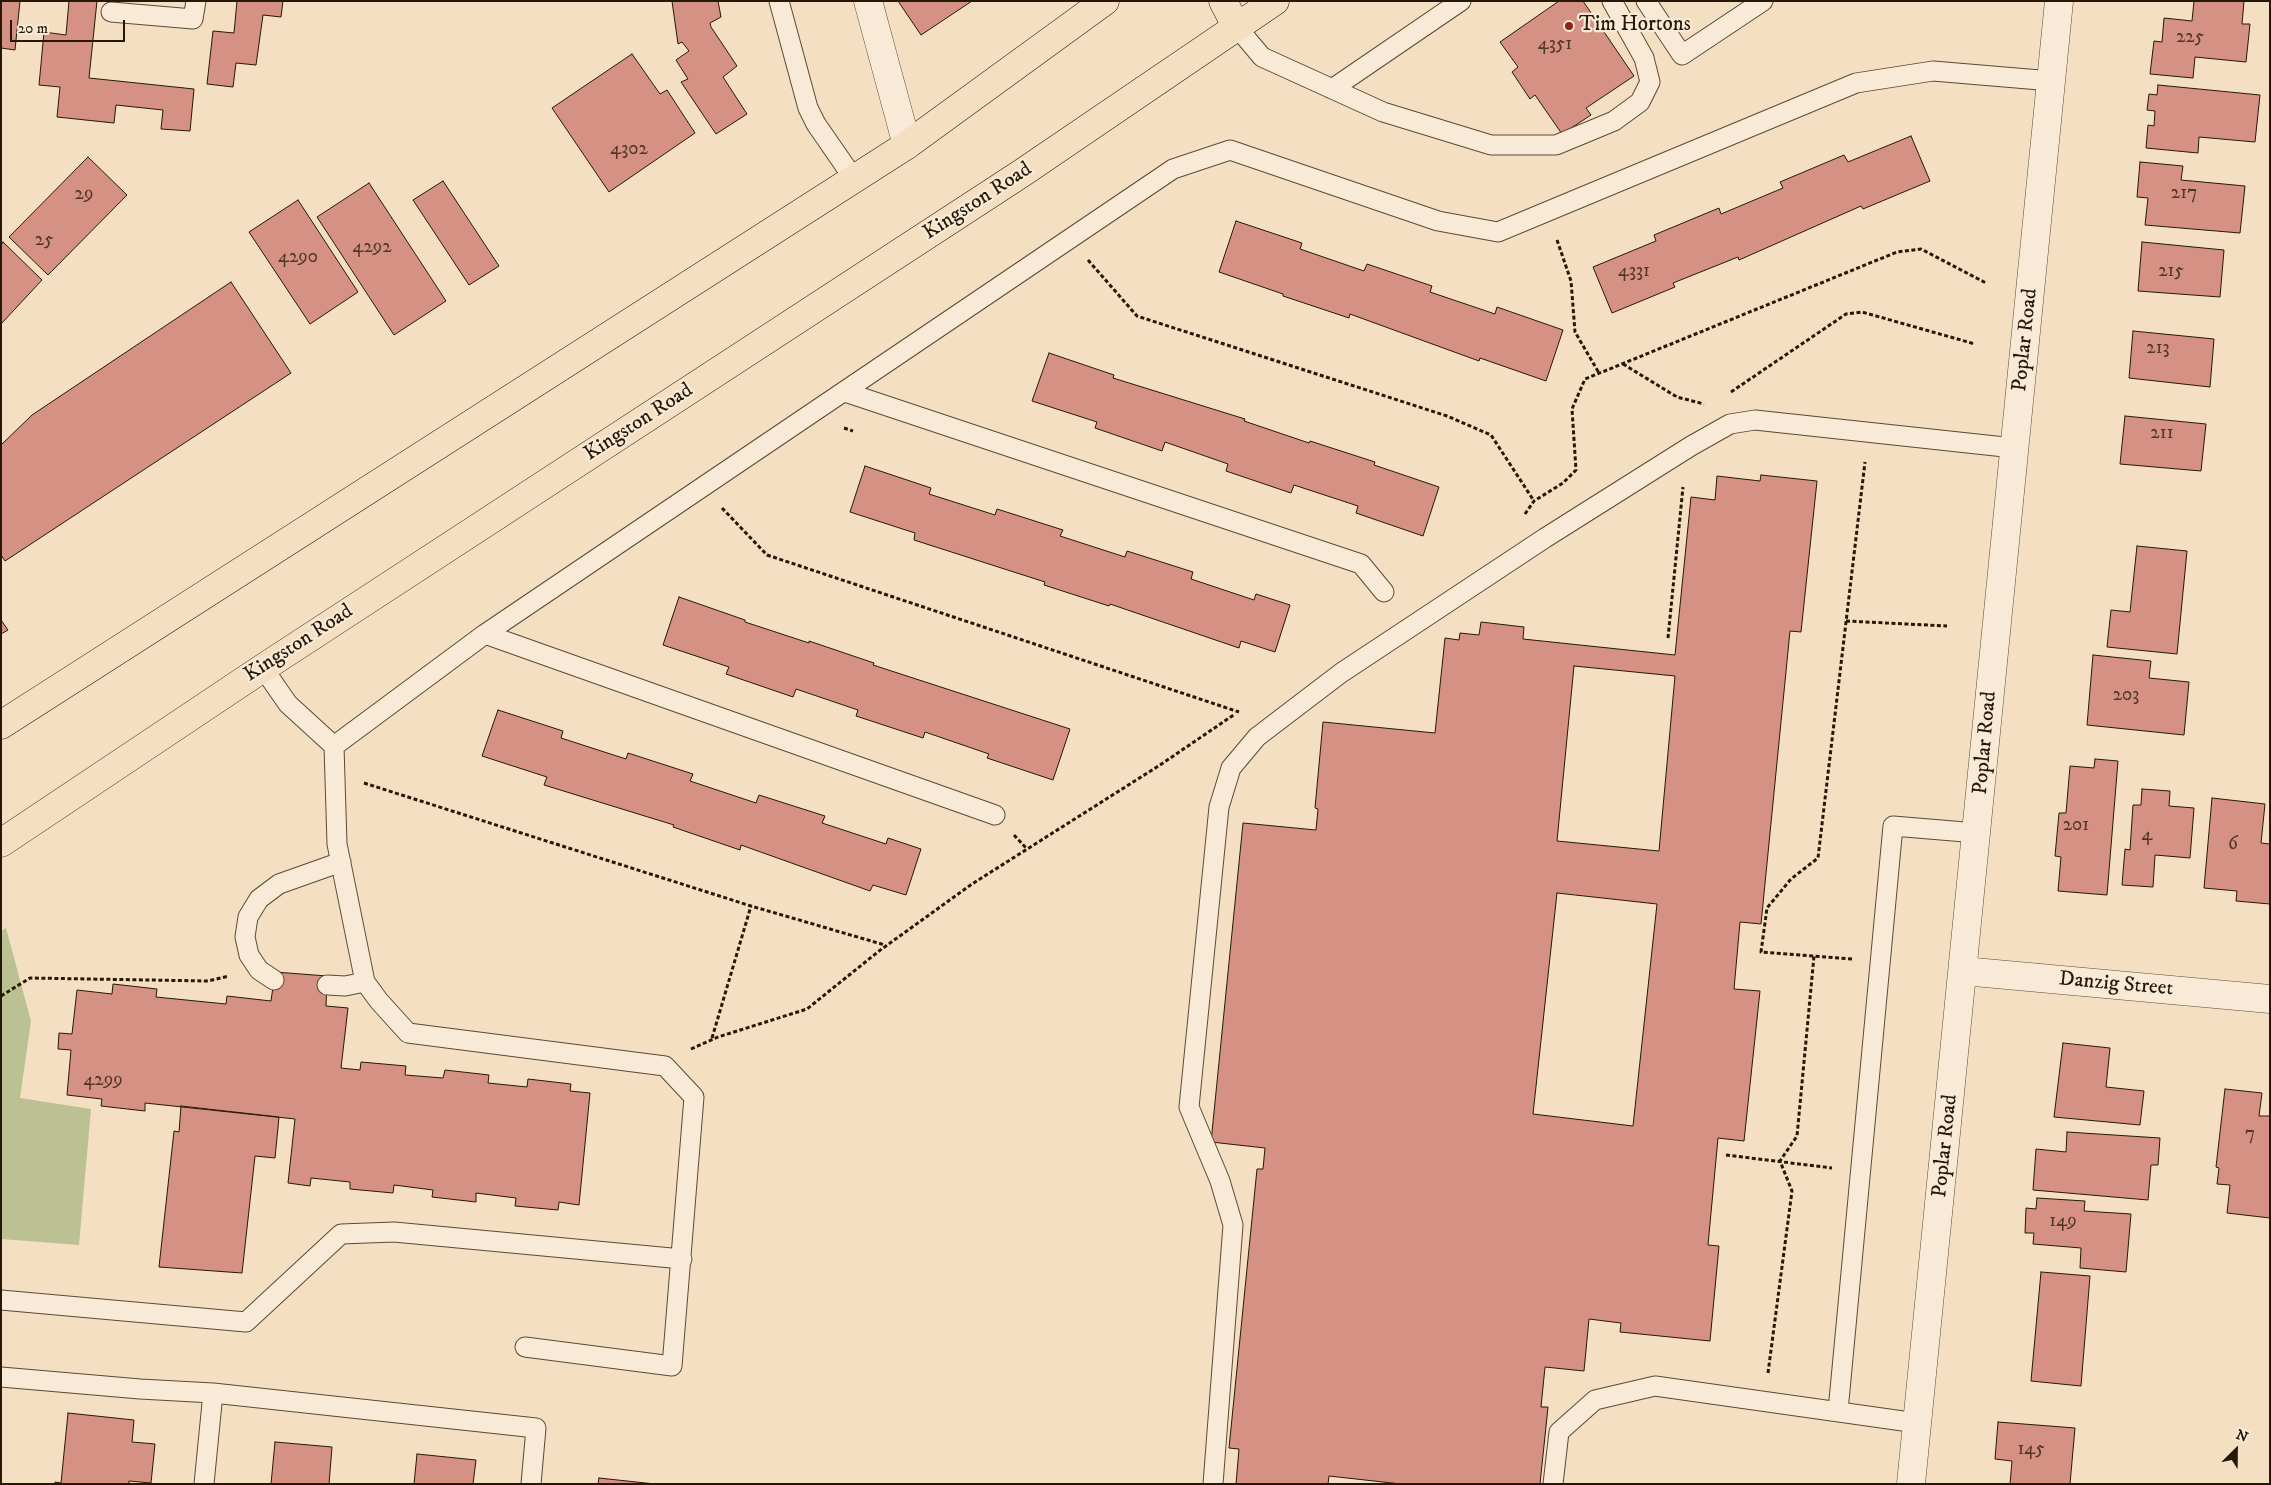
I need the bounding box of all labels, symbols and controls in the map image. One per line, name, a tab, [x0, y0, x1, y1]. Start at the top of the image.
scale bar	[12, 10, 128, 42]
place label: Tim Hortons	[1579, 13, 1691, 39]
text: 20 m	[18, 19, 48, 38]
marker: Tim Hortons	[1563, 20, 1575, 32]
house number: 225	[2176, 27, 2204, 49]
house number: 4351	[1538, 34, 1572, 56]
house number: 4302	[610, 139, 648, 161]
street label: Kingston Road	[919, 158, 1037, 246]
house number: 217	[2171, 183, 2197, 205]
house number: 29	[75, 184, 93, 206]
house number: 25	[35, 230, 53, 252]
house number: 4292	[352, 237, 392, 259]
house number: 4290	[278, 247, 318, 269]
house number: 4331	[1618, 261, 1650, 283]
house number: 215	[2158, 261, 2184, 283]
street label: Poplar Road	[2008, 287, 2044, 393]
house number: 213	[2146, 338, 2170, 360]
street label: Kingston Road	[580, 379, 698, 467]
house number: 211	[2150, 423, 2174, 445]
street label: Kingston Road	[240, 600, 358, 688]
house number: 203	[2113, 685, 2139, 707]
street label: Poplar Road	[1969, 690, 2003, 796]
house number: 201	[2063, 815, 2089, 837]
house number: 4	[2142, 825, 2152, 847]
house number: 6	[2228, 834, 2238, 856]
street label: Danzig Street	[2058, 967, 2174, 1003]
house number: 4299	[83, 1070, 123, 1092]
street label: Poplar Road	[1928, 1093, 1964, 1199]
house number: 7	[2245, 1124, 2255, 1146]
house number: 149	[2049, 1211, 2077, 1233]
north arrow	[2211, 1425, 2261, 1475]
text: N	[2233, 1426, 2251, 1447]
house number: 145	[2017, 1439, 2045, 1461]

